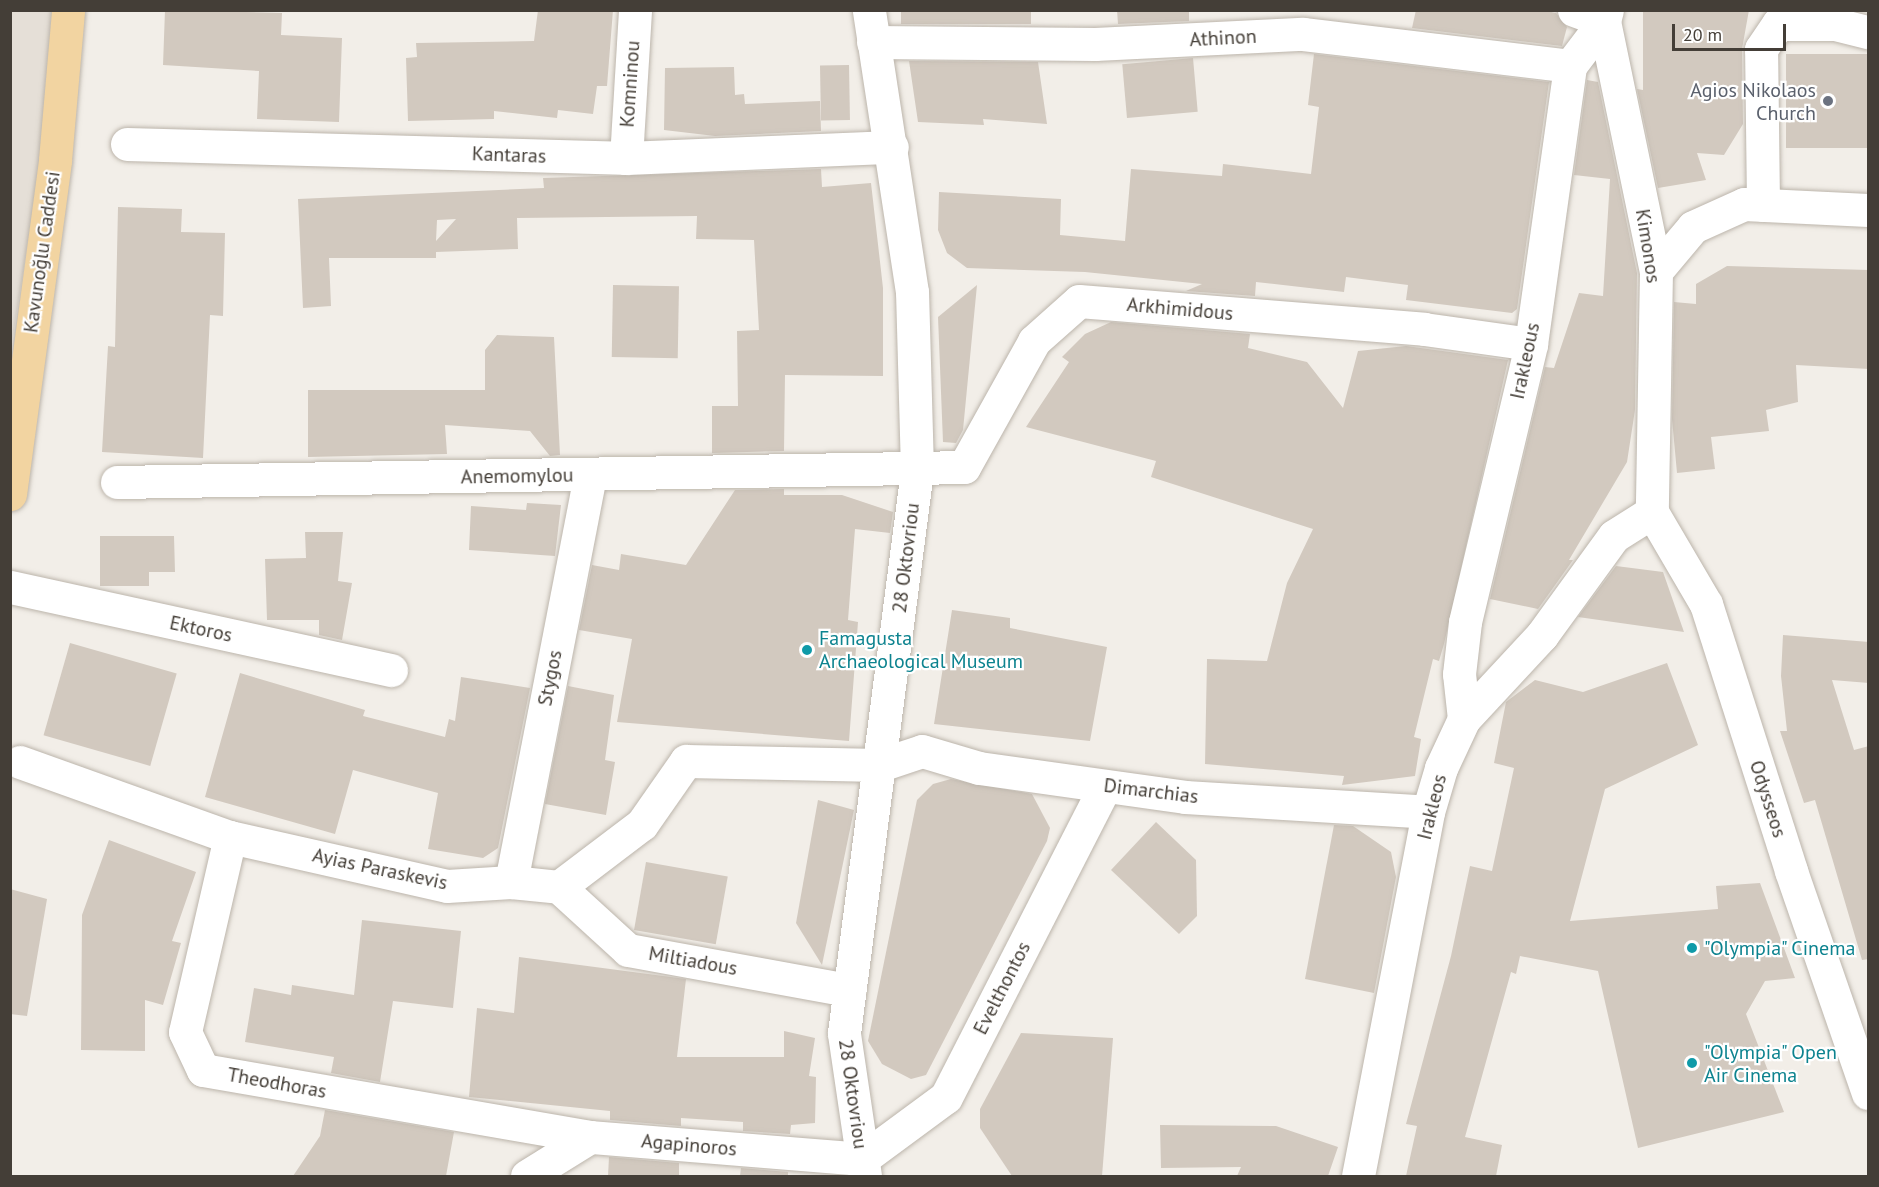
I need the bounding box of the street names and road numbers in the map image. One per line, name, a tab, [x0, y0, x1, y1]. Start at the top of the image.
street label: Athinon	[1189, 24, 1257, 52]
street label: Komninou	[615, 40, 645, 128]
street label: Kantaras	[471, 142, 547, 168]
street label: Kavunoğlu Caddesi	[19, 170, 65, 334]
street label: Kimonos	[1630, 207, 1666, 285]
street label: Arkhimidous	[1126, 292, 1234, 326]
street label: Irakleous	[1505, 320, 1545, 402]
street label: Anemomylou	[460, 463, 574, 489]
street label: 28 Oktovriou	[887, 502, 925, 614]
street label: Ektoros	[167, 611, 235, 647]
street label: Stygos	[533, 648, 567, 708]
street label: Odysseos	[1744, 757, 1792, 841]
street label: Irakleos	[1412, 772, 1452, 842]
street label: Dimarchias	[1102, 773, 1200, 809]
street label: Ayias Paraskevis	[310, 843, 450, 895]
street label: Evelthontos	[968, 937, 1036, 1039]
street label: Miltiadous	[647, 941, 739, 981]
street label: 28 Oktovriou	[833, 1037, 873, 1151]
street label: Theodhoras	[226, 1062, 328, 1104]
street label: Agapinoros	[640, 1129, 738, 1161]

